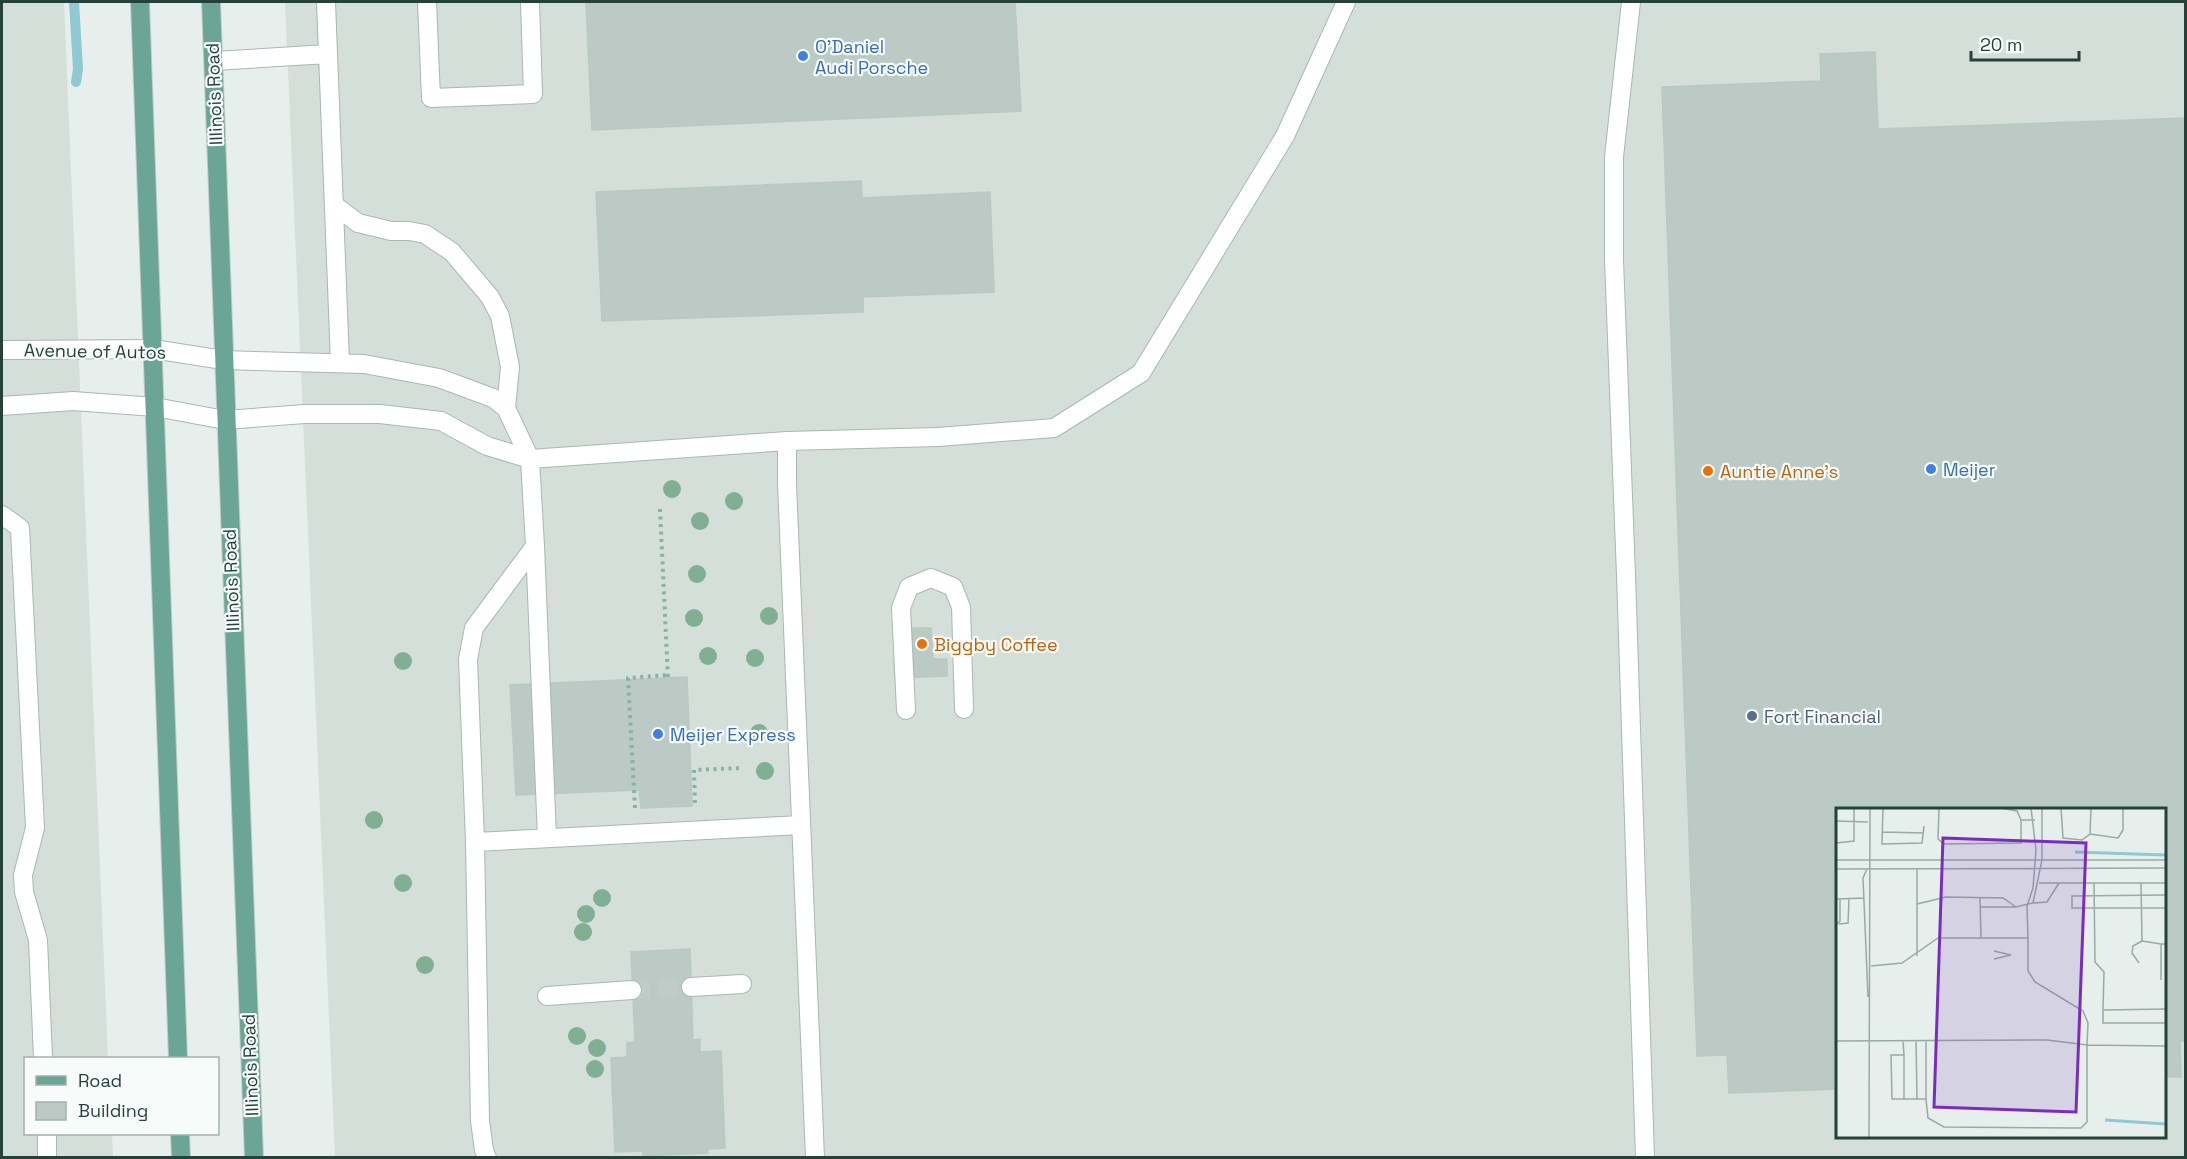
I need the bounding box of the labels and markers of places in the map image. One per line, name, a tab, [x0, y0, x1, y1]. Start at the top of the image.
place label: O'Daniel Audi Porsche	[815, 35, 928, 79]
marker: O'Daniel Audi Porsche	[796, 49, 810, 63]
place label: Meijer	[1943, 458, 1996, 481]
place label: Auntie Anne's	[1720, 460, 1838, 483]
marker: Meijer	[1924, 462, 1938, 476]
marker: Auntie Anne's	[1701, 464, 1715, 478]
place label: Biggby Coffee	[934, 633, 1058, 656]
marker: Biggby Coffee	[915, 637, 929, 651]
place label: Fort Financial	[1764, 705, 1881, 728]
marker: Fort Financial	[1745, 709, 1759, 723]
place label: Meijer Express	[670, 723, 796, 746]
marker: Meijer Express	[651, 727, 665, 741]

